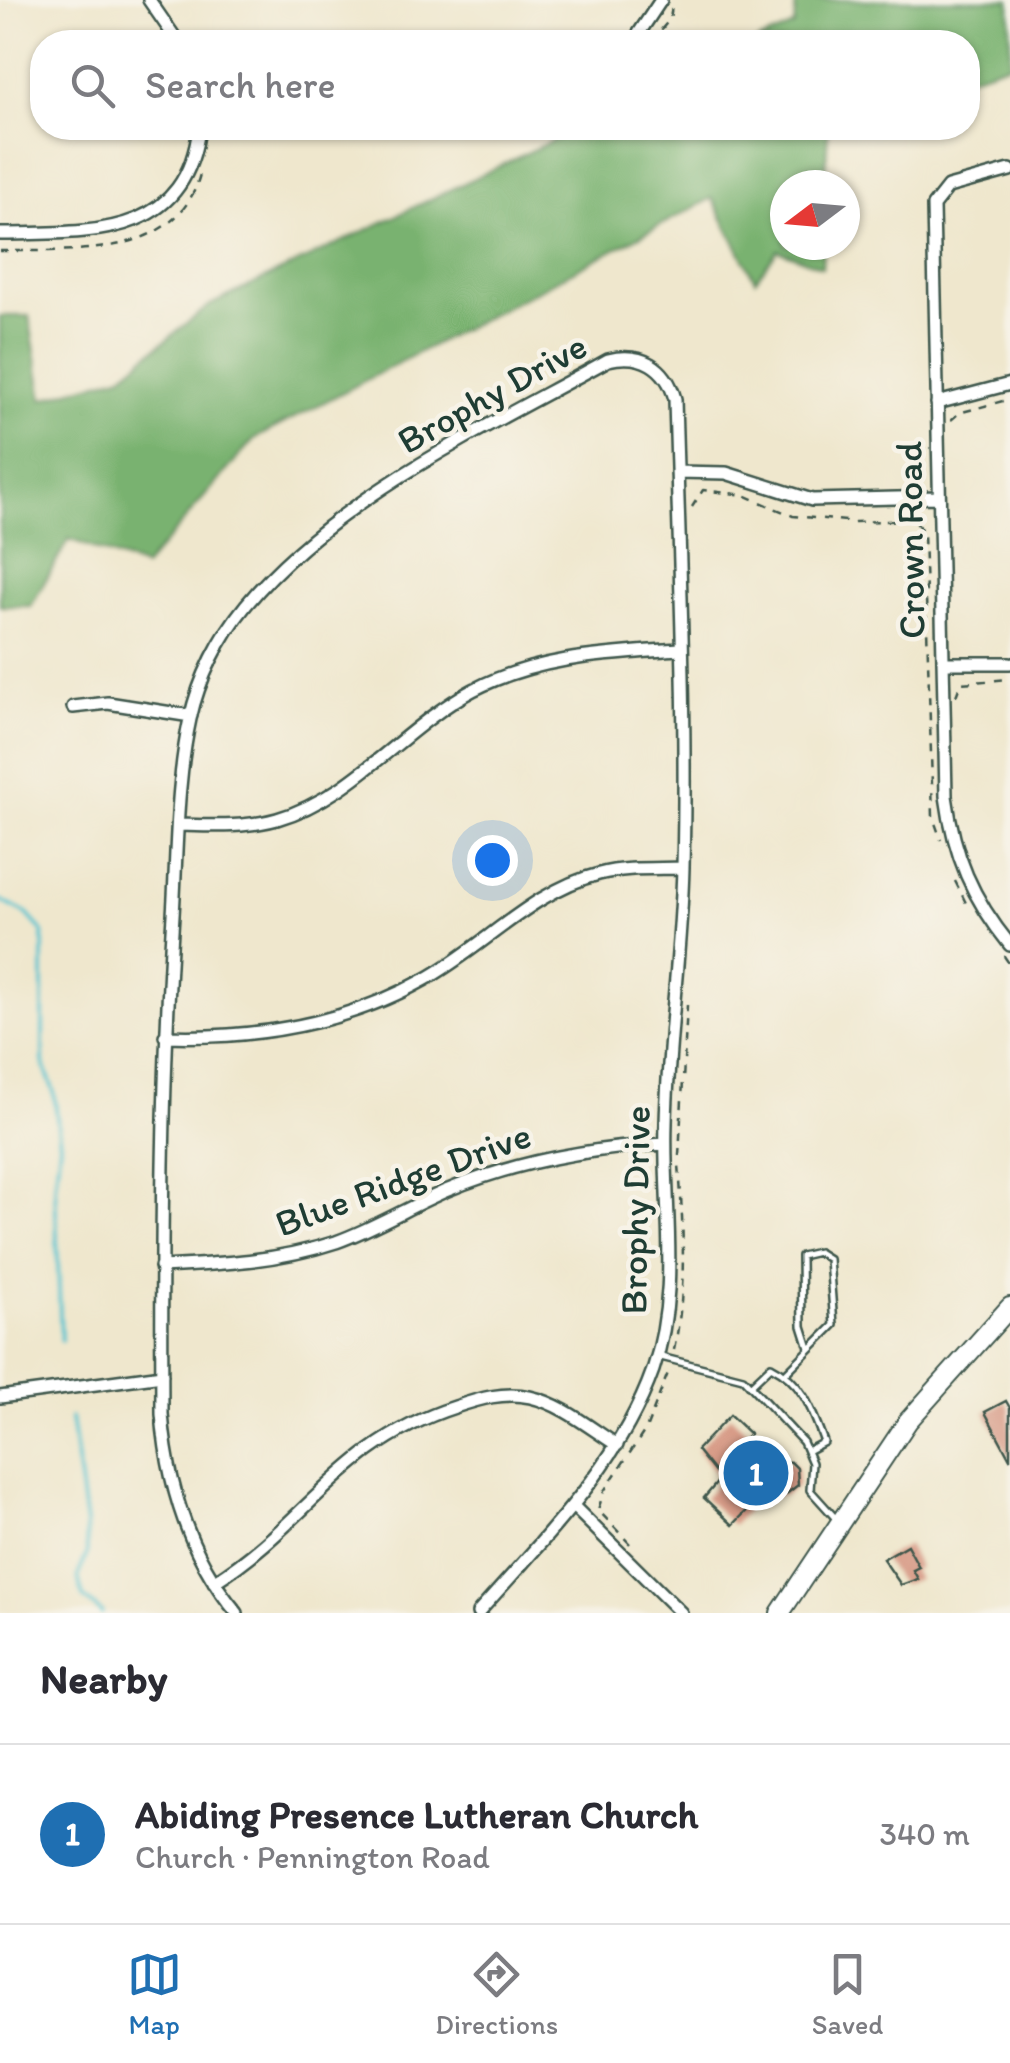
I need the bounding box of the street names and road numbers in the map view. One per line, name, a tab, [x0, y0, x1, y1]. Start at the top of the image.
street label: Brophy Drive	[389, 322, 595, 464]
street label: Crown Road	[885, 441, 935, 639]
street label: Brophy Drive	[610, 1105, 660, 1315]
street label: Blue Ridge Drive	[269, 1111, 537, 1247]

